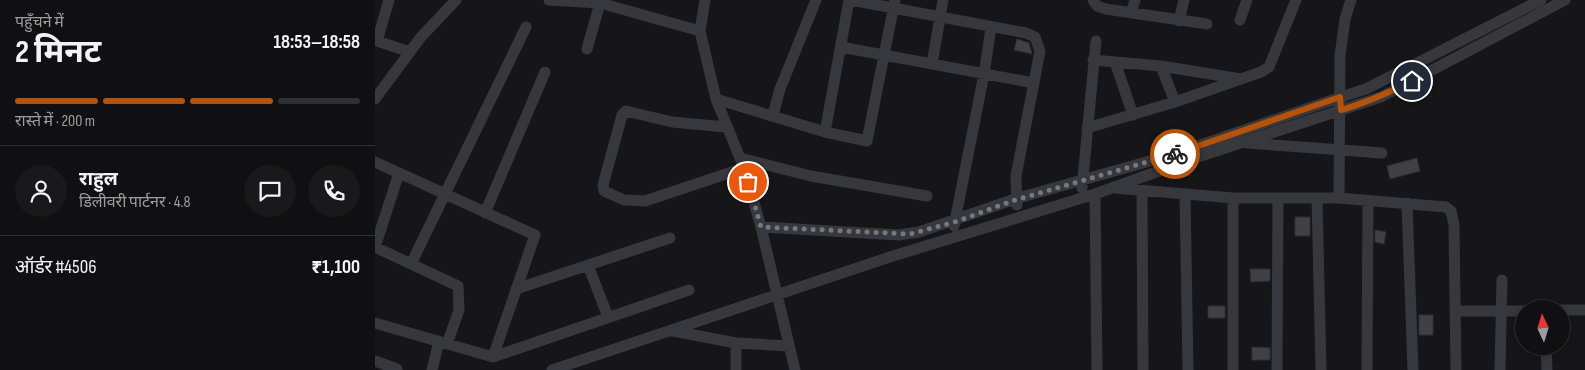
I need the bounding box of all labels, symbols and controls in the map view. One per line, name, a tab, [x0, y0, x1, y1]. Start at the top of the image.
text: पहुँचने में	[15, 13, 64, 32]
text: 18:53–18:58	[274, 31, 360, 54]
text: 2 मिनट	[15, 33, 101, 72]
pin	[1391, 60, 1433, 102]
icon: home	[1398, 67, 1426, 95]
text: रास्ते में · 200 m	[15, 112, 95, 131]
courier	[1150, 129, 1200, 179]
icon: bike	[1161, 140, 1189, 168]
pin	[727, 161, 769, 203]
button: person	[15, 165, 67, 217]
button: chat	[244, 165, 296, 217]
button: phone	[308, 165, 360, 217]
text: राहुल	[79, 168, 118, 191]
icon: bag	[734, 168, 762, 196]
text: डिलीवरी पार्टनर · 4.8	[79, 193, 190, 212]
text: ऑर्डर #4506	[15, 256, 96, 279]
text: ₹1,100	[311, 256, 360, 279]
north arrow	[1515, 300, 1570, 355]
map controls	[1515, 300, 1570, 355]

